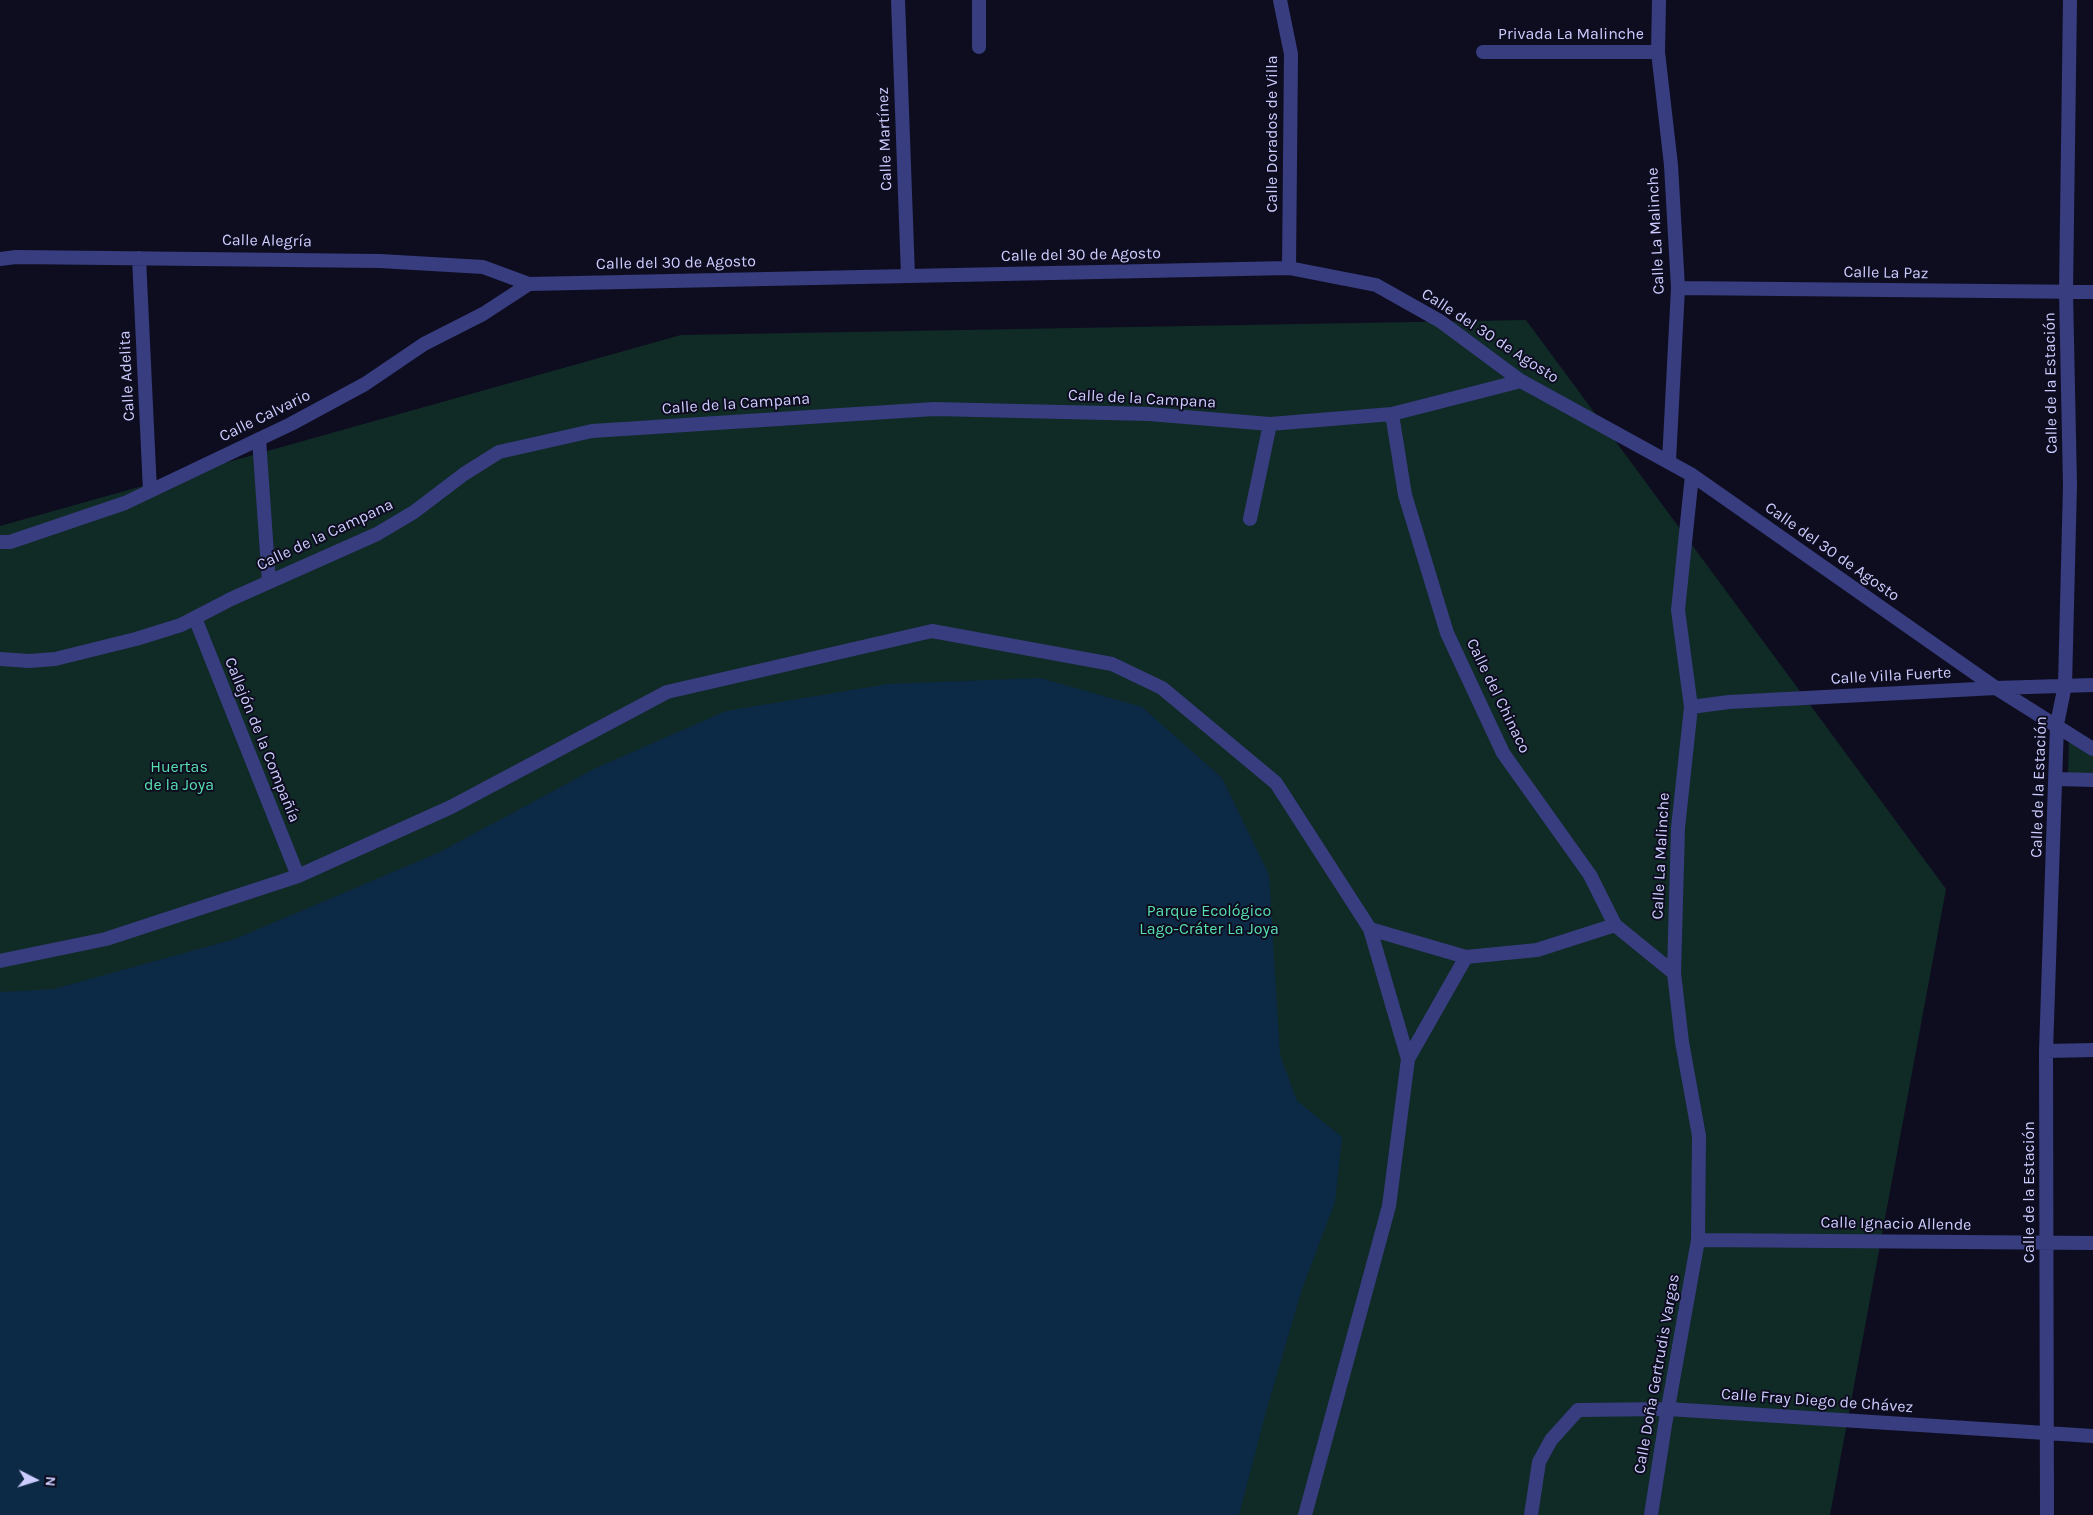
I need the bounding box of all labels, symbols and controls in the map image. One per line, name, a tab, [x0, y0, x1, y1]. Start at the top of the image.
street label: Privada La Malinche	[1498, 24, 1644, 44]
street label: Calle Dorados de Villa	[1262, 56, 1282, 212]
street label: Calle Martínez	[874, 87, 896, 191]
street label: Calle La Malinche	[1643, 167, 1669, 295]
street label: Calle Alegría	[222, 231, 312, 251]
street label: Calle del 30 de Agosto	[1001, 244, 1161, 266]
street label: Calle del 30 de Agosto	[596, 252, 756, 274]
street label: Calle La Paz	[1843, 263, 1929, 283]
street label: Calle del 30 de Agosto	[1418, 284, 1562, 388]
street label: Calle de la Estación	[2040, 312, 2062, 454]
street label: Calle Adelita	[115, 330, 139, 422]
street label: Calle Calvario	[216, 386, 314, 446]
street label: Calle de la Campana	[1067, 386, 1217, 412]
street label: Calle de la Campana	[661, 389, 811, 419]
street label: Calle de la Campana	[254, 495, 396, 575]
street label: Calle del 30 de Agosto	[1761, 498, 1903, 606]
street label: Calle del Chinaco	[1462, 635, 1534, 757]
street label: Callejón de la Compañía	[220, 655, 304, 825]
street label: Calle Villa Fuerte	[1830, 663, 1952, 689]
street label: Calle de la Estación	[2027, 716, 2051, 858]
park label: Huertas de la Joya	[144, 757, 214, 795]
street label: Calle La Malinche	[1648, 792, 1674, 920]
park label: Parque Ecológico Lago-Cráter La Joya	[1139, 901, 1279, 939]
street label: Calle de la Estación	[2019, 1121, 2039, 1263]
street label: Calle Ignacio Allende	[1820, 1213, 1972, 1235]
street label: Calle Doña Gertrudis Vargas	[1630, 1273, 1684, 1475]
street label: Calle Fray Diego de Chávez	[1720, 1385, 1914, 1417]
north arrow	[10, 1455, 60, 1505]
text: N	[42, 1476, 59, 1487]

